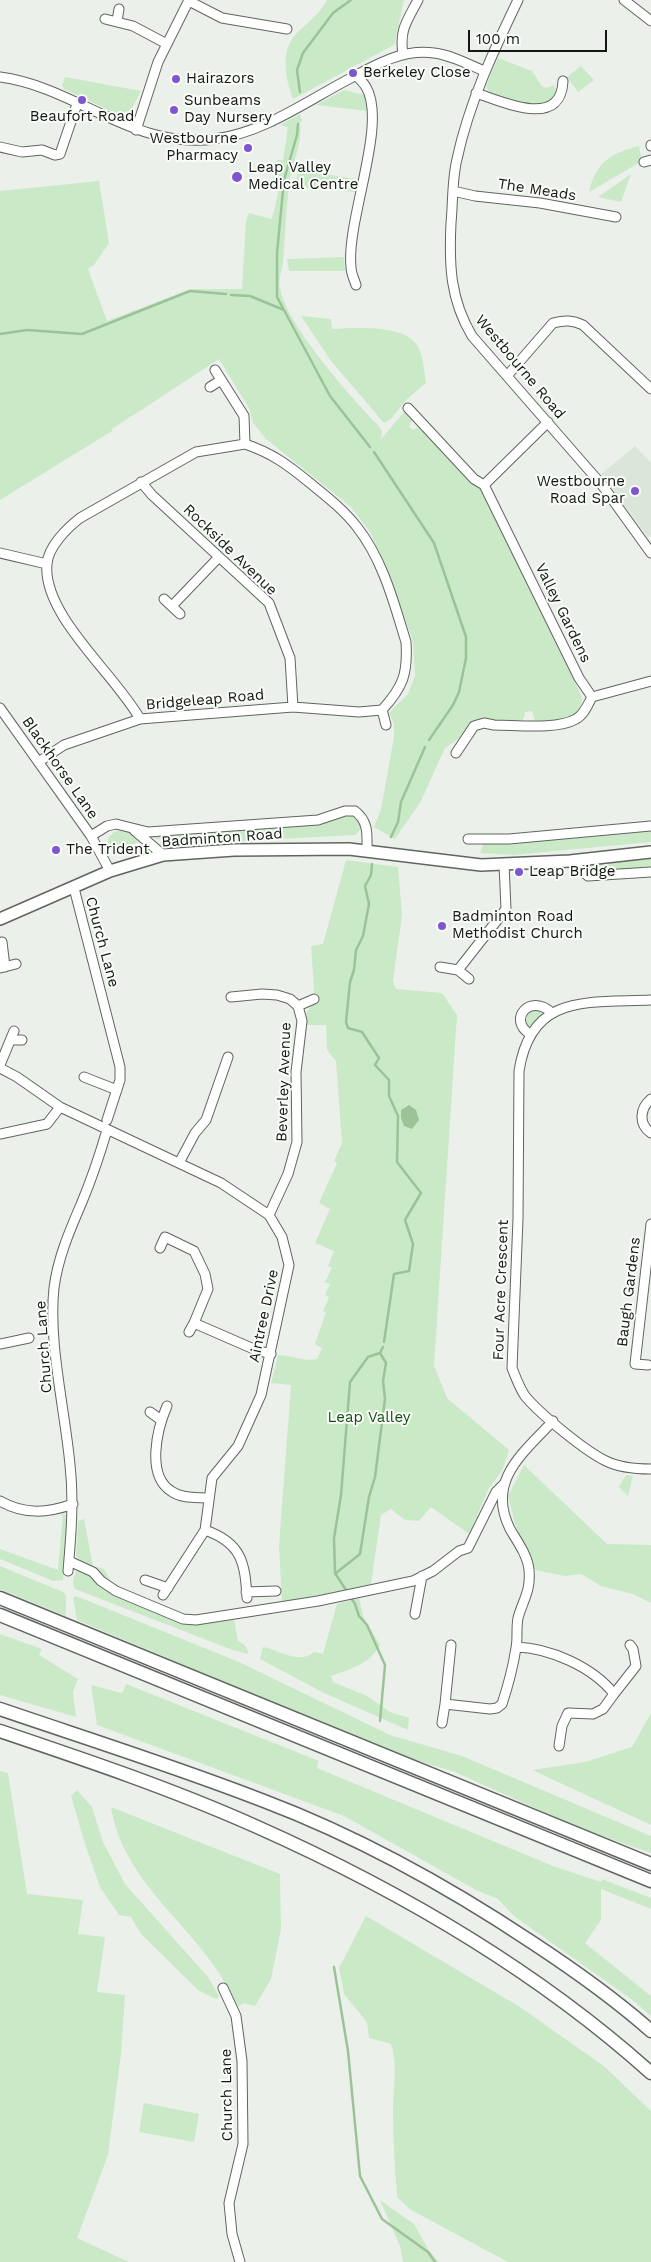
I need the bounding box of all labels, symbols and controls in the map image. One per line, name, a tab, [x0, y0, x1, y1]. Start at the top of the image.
scale bar	[471, 20, 610, 52]
text: 100 m	[476, 30, 520, 48]
place label: Berkeley Close	[363, 64, 471, 82]
marker: Berkeley Close	[347, 67, 359, 79]
place label: Hairazors	[186, 70, 254, 88]
marker: Hairazors	[170, 73, 182, 85]
place label: Sunbeams Day Nursery	[184, 92, 272, 127]
marker: Beaufort Road	[76, 94, 88, 106]
marker: Sunbeams Day Nursery	[168, 104, 180, 116]
place label: Beaufort Road	[30, 108, 134, 126]
place label: Westbourne Pharmacy	[150, 130, 238, 165]
marker: Westbourne Pharmacy	[242, 142, 254, 154]
place label: Leap Valley Medical Centre	[248, 159, 358, 194]
marker: Leap Valley Medical Centre	[230, 170, 244, 184]
street label: The Meads	[497, 175, 577, 205]
street label: Westbourne Road	[471, 311, 569, 423]
place label: Westbourne Road Spar	[537, 473, 625, 508]
marker: Westbourne Road Spar	[629, 485, 641, 497]
street label: Rockside Avenue	[179, 501, 281, 599]
street label: Valley Gardens	[531, 560, 595, 666]
street label: Bridgeleap Road	[145, 686, 265, 714]
street label: Blackhorse Lane	[18, 713, 102, 823]
street label: Badminton Road	[161, 825, 283, 851]
place label: The Trident	[66, 841, 149, 859]
marker: The Trident	[50, 844, 62, 856]
place label: Leap Bridge	[529, 863, 615, 881]
marker: Leap Bridge	[513, 866, 525, 878]
street label: Church Lane	[81, 895, 123, 989]
place label: Badminton Road Methodist Church	[452, 908, 583, 943]
marker: Badminton Road Methodist Church	[436, 920, 448, 932]
street label: Beverley Avenue	[273, 1022, 295, 1142]
street label: Four Acre Crescent	[490, 1219, 512, 1361]
street label: Baugh Gardens	[613, 1236, 645, 1348]
street label: Aintree Drive	[245, 1268, 283, 1364]
street label: Church Lane	[32, 1300, 56, 1394]
park label: Leap Valley	[328, 1409, 410, 1427]
street label: Church Lane	[217, 2048, 237, 2142]

